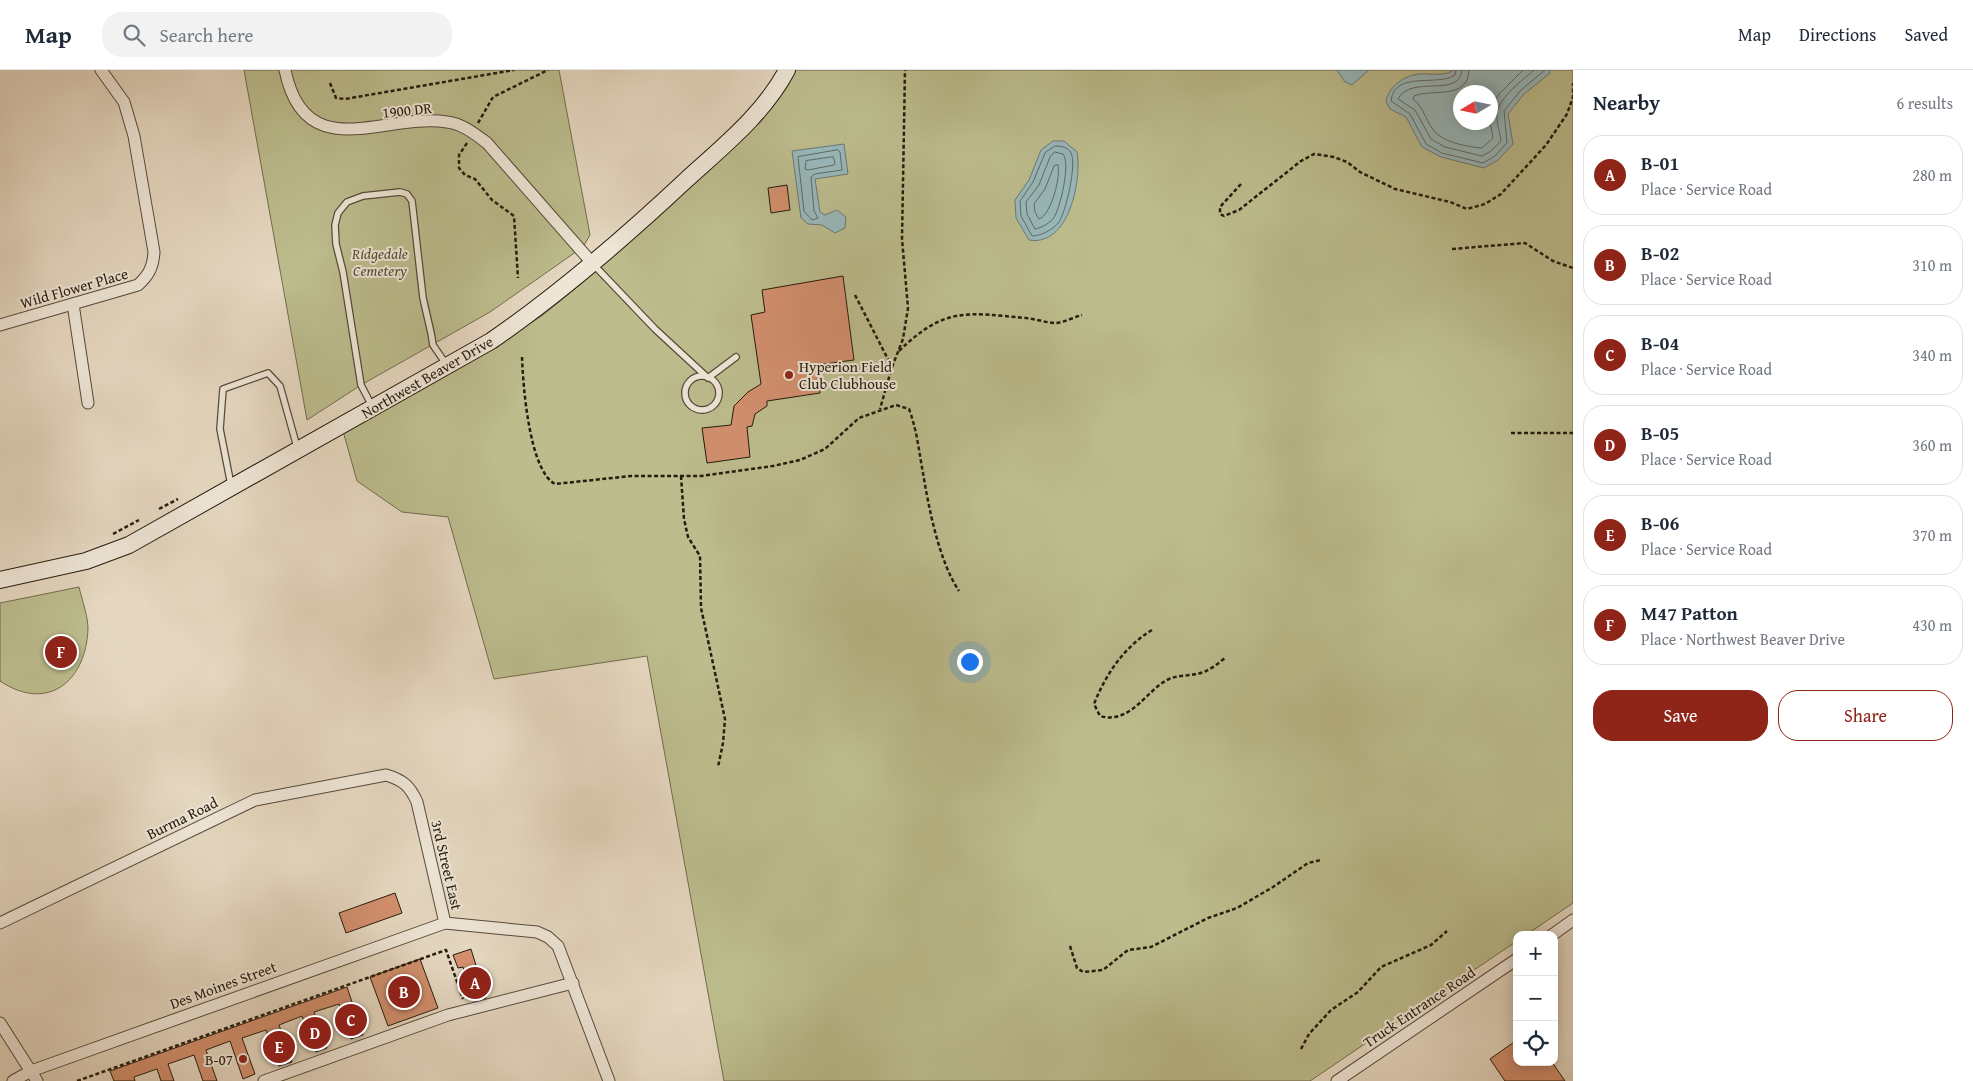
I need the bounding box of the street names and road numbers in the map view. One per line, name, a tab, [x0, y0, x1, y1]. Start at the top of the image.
street label: 1900 DR	[381, 97, 433, 123]
street label: Wild Flower Place	[18, 263, 130, 313]
street label: Northwest Beaver Drive	[357, 331, 497, 423]
street label: Burma Road	[143, 792, 221, 844]
street label: 3rd Street East	[426, 818, 468, 913]
street label: Des Moines Street	[167, 956, 280, 1014]
street label: Truck Entrance Road	[1359, 962, 1479, 1052]

